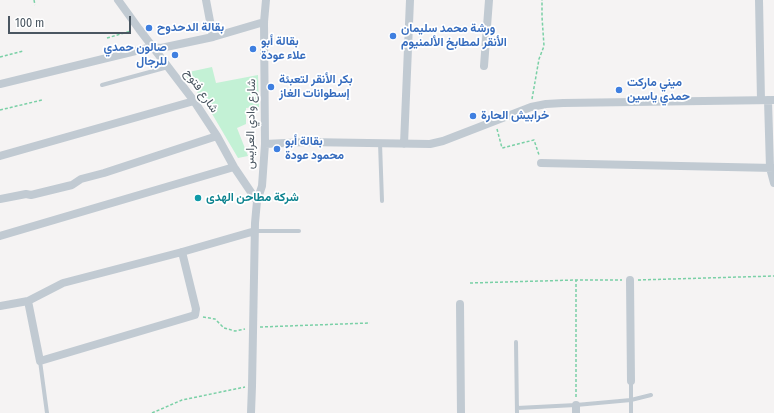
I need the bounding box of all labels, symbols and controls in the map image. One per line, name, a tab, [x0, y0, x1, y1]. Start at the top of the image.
scale bar	[10, 8, 133, 34]
text: 100 m	[15, 16, 44, 30]
place label: بقالة الدحدوح	[157, 21, 224, 35]
place label: ورشة محمد سليمان الأنقر لمطابخ الألمنيوم	[401, 22, 507, 50]
marker: بقالة الدحدوح	[144, 23, 154, 33]
marker: ورشة محمد سليمان الأنقر لمطابخ الألمنيوم	[388, 31, 398, 41]
place label: بقالة أبو علاء عودة	[261, 35, 306, 63]
place label: صالون حمدي للرجال	[103, 41, 167, 69]
marker: بقالة أبو علاء عودة	[248, 44, 258, 54]
marker: صالون حمدي للرجال	[170, 50, 180, 60]
street label: شارع فتوح	[181, 66, 221, 116]
place label: بكر الأنقر لتعبئة إسطوانات الغاز	[279, 73, 353, 101]
place label: ميني ماركت حمدي ياسين	[627, 76, 690, 104]
street label: شارع وادي العرايس	[243, 79, 259, 169]
marker: بكر الأنقر لتعبئة إسطوانات الغاز	[266, 82, 276, 92]
marker: ميني ماركت حمدي ياسين	[614, 85, 624, 95]
place label: خرابيش الحارة	[481, 109, 549, 123]
marker: خرابيش الحارة	[468, 111, 478, 121]
place label: بقالة أبو محمود عودة	[285, 135, 344, 163]
marker: بقالة أبو محمود عودة	[272, 144, 282, 154]
place label: شركة مطاحن الهدى	[206, 191, 299, 205]
marker: شركة مطاحن الهدى	[193, 193, 203, 203]

